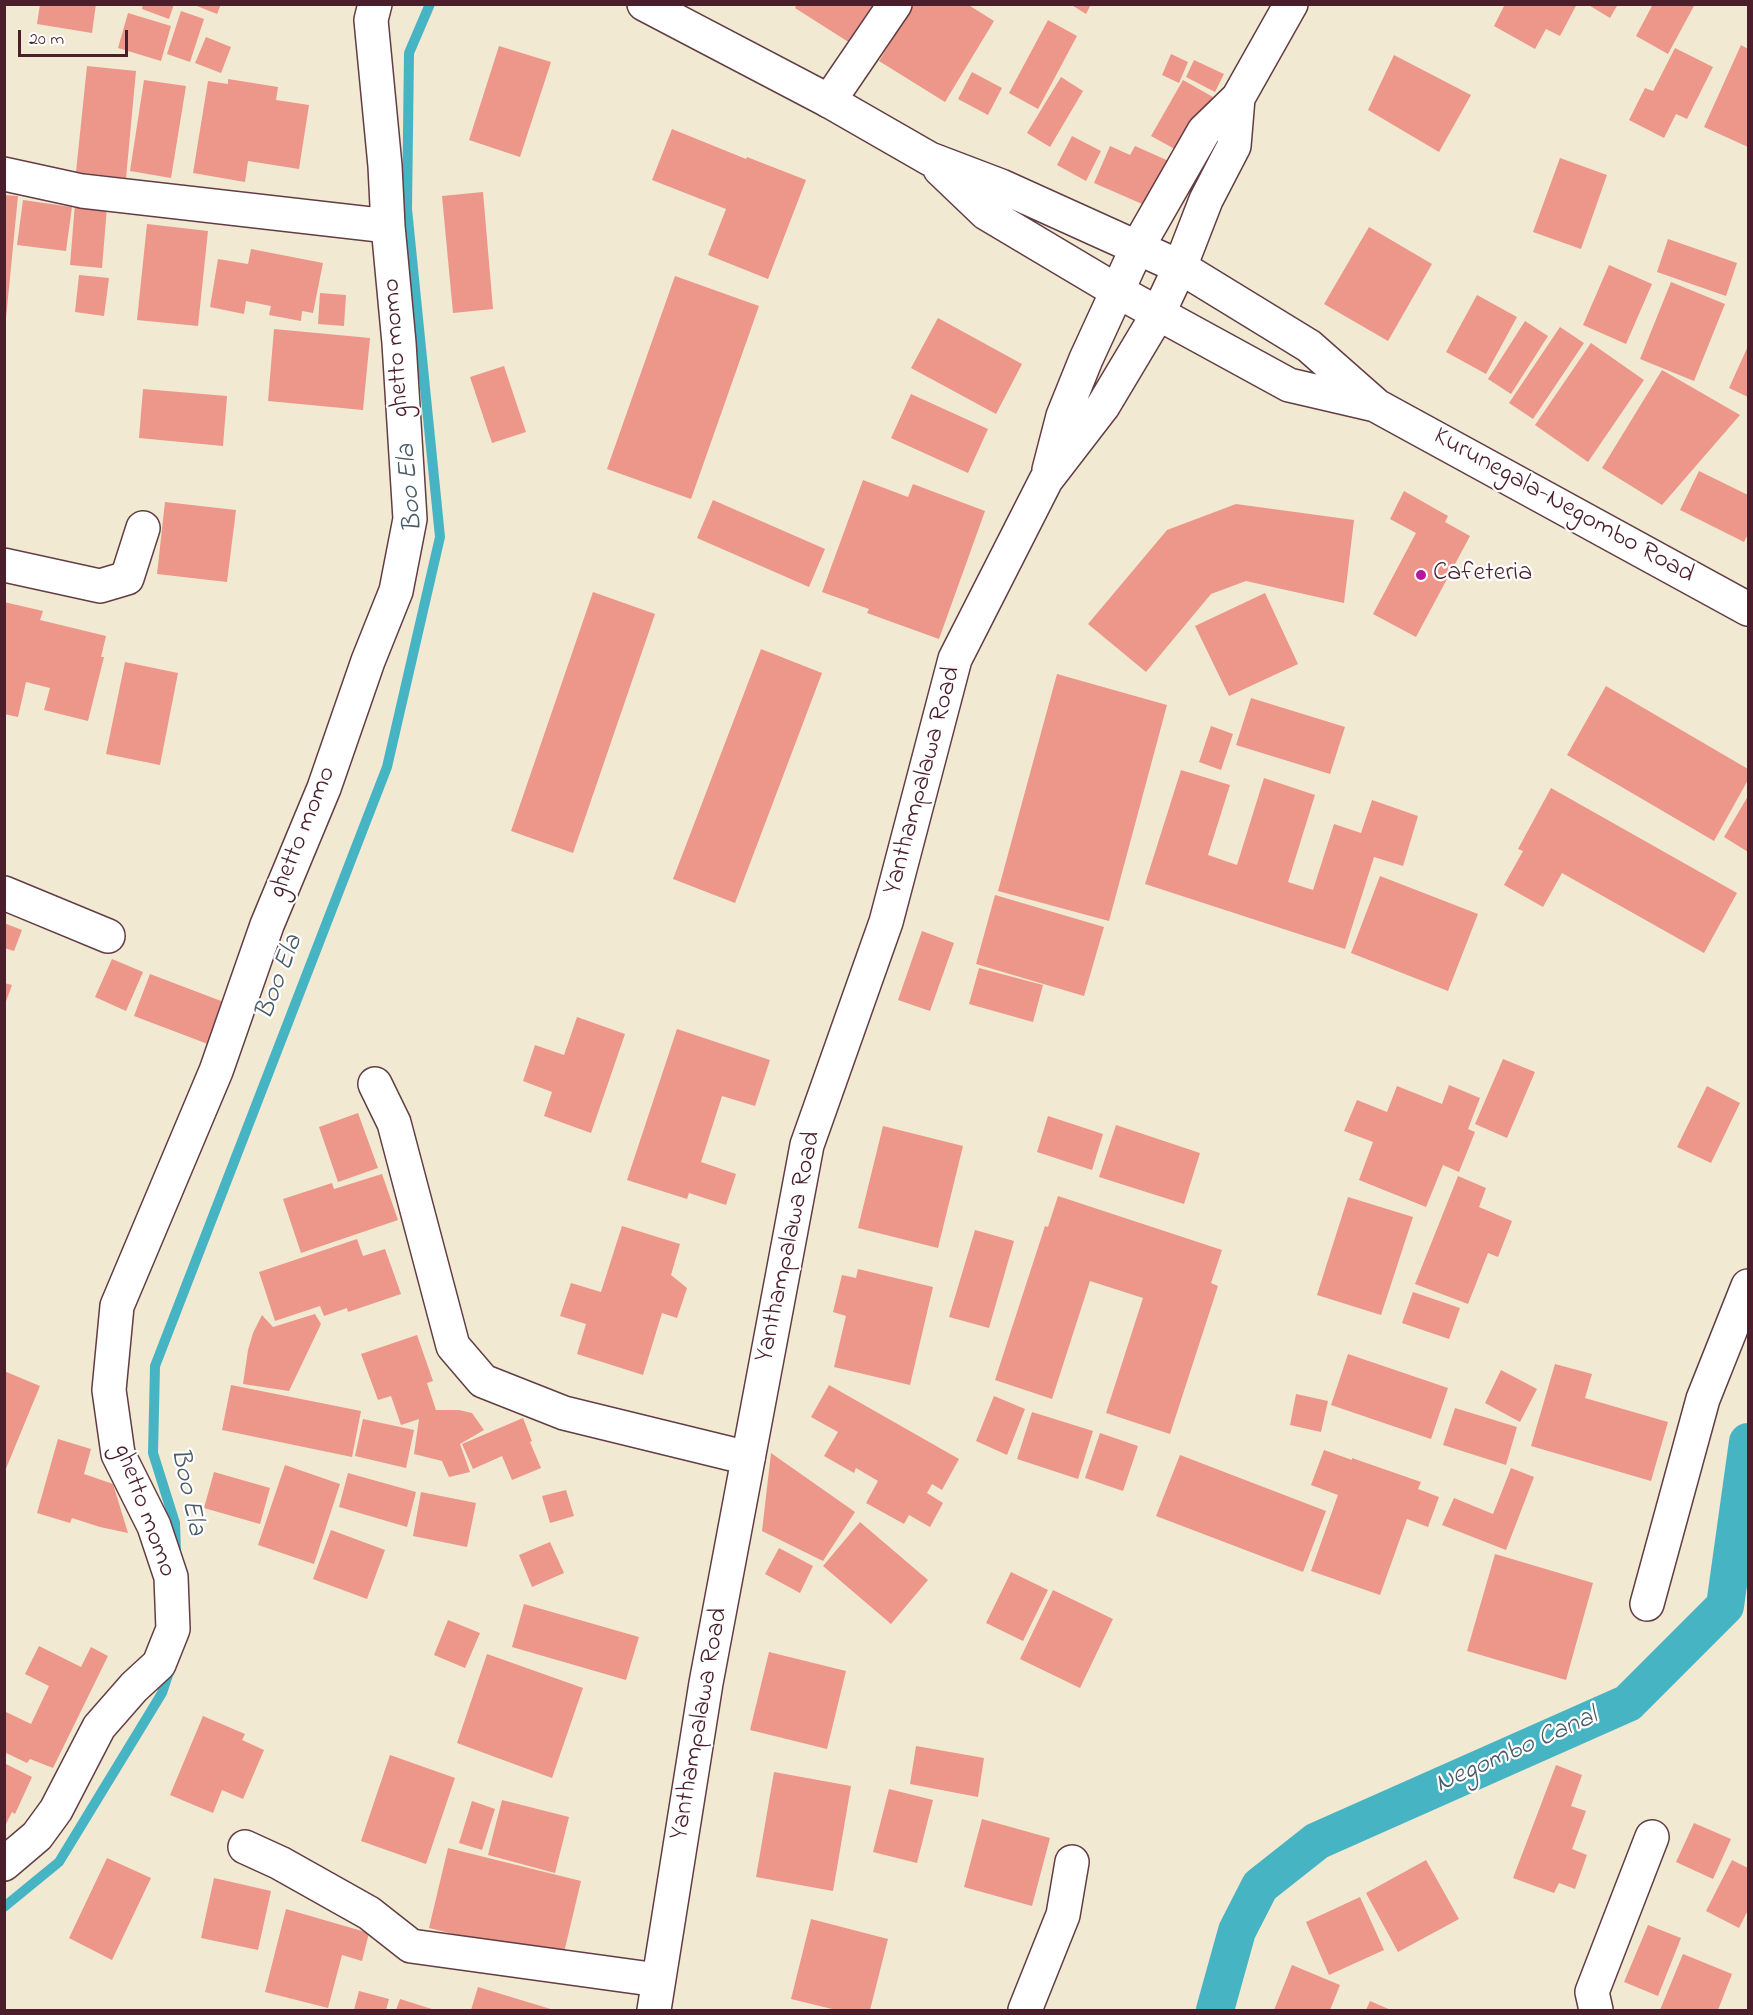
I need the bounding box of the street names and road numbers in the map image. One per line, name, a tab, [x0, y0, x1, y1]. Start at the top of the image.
street label: ghetto momo	[378, 277, 418, 419]
street label: Kurunegala-Negombo Road	[1427, 422, 1699, 592]
street label: Yanthampalawa Road	[879, 664, 969, 898]
street label: ghetto momo	[263, 762, 345, 904]
street label: Yanthampalawa Road	[750, 1129, 830, 1365]
street label: ghetto momo	[104, 1440, 182, 1582]
street label: Yanthampalawa Road	[665, 1606, 737, 1842]

